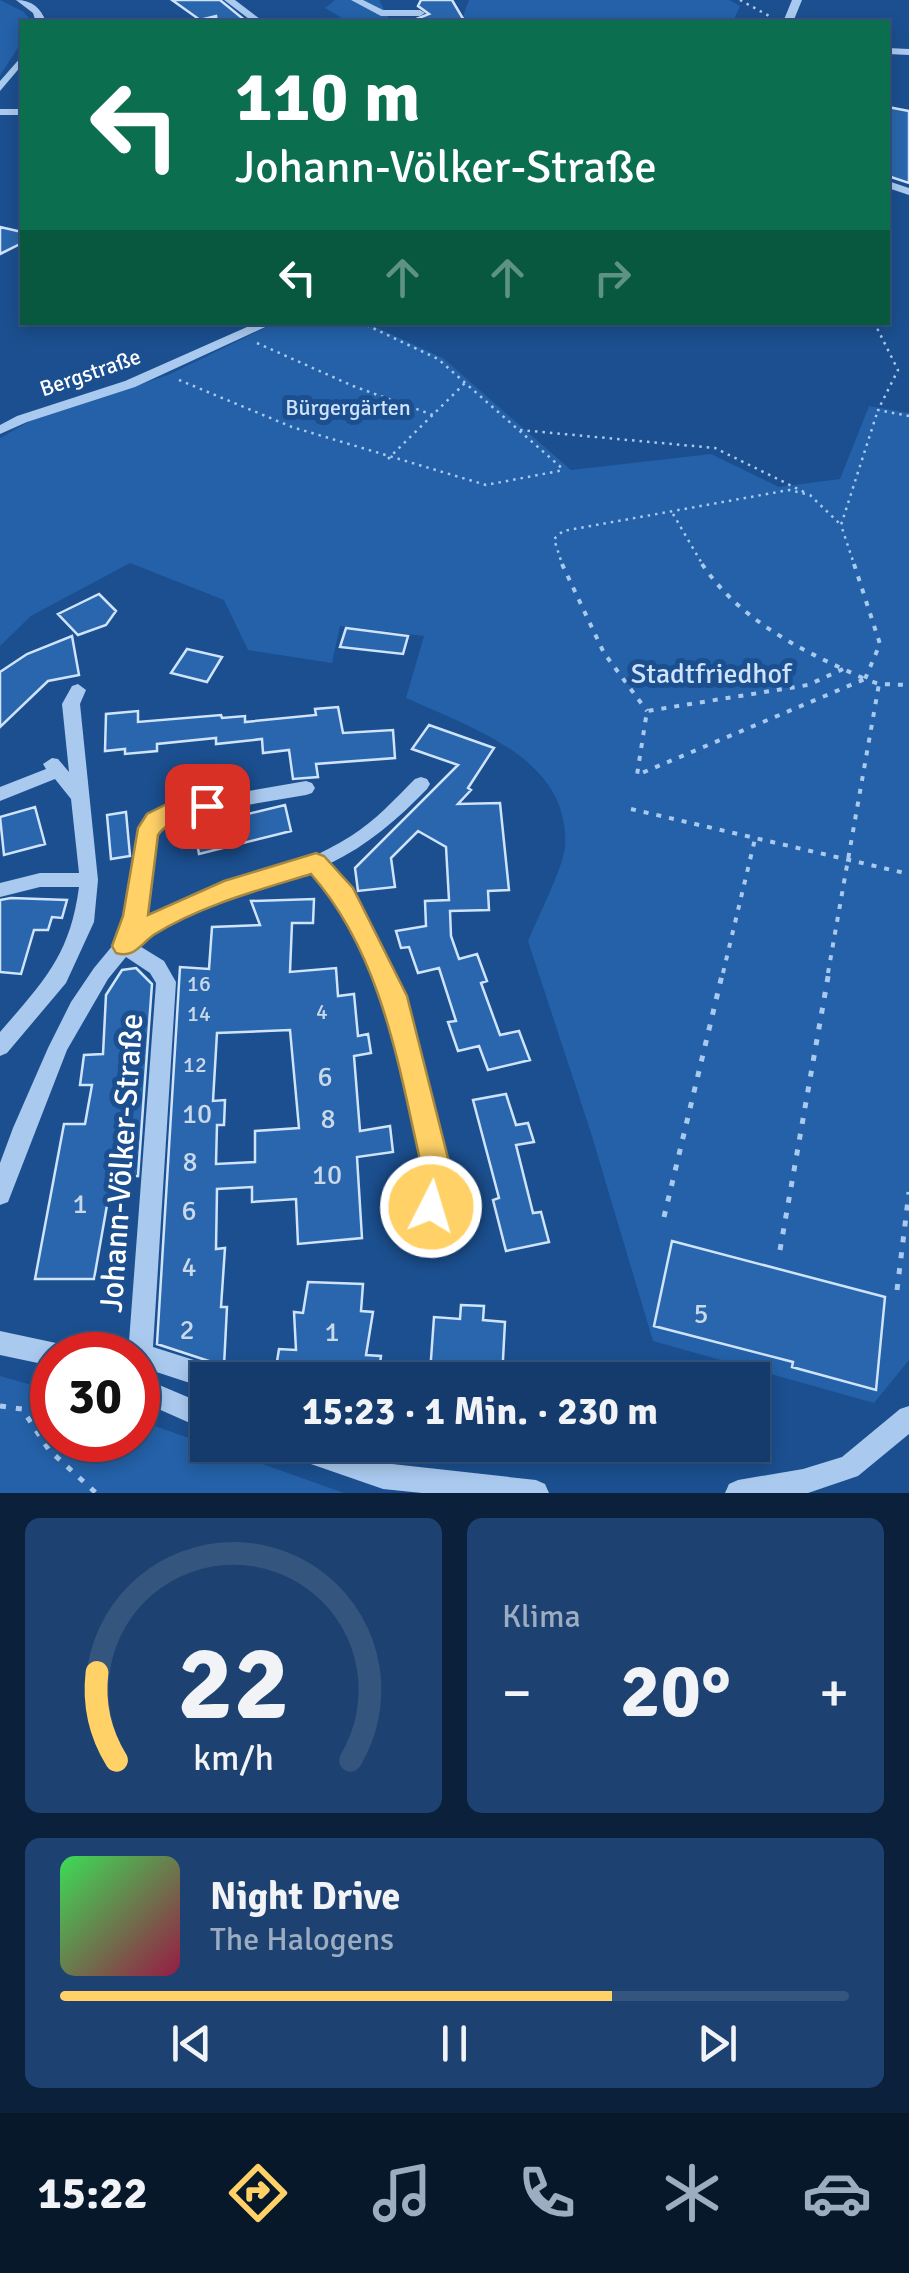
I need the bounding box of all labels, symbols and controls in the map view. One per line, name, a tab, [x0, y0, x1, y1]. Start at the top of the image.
text: 110 m	[235, 54, 420, 140]
icon: left	[70, 60, 200, 190]
text: Johann-Völker-Straße	[235, 140, 657, 195]
icon: left	[270, 250, 325, 305]
icon: ahead	[375, 250, 430, 305]
icon: ahead	[480, 250, 535, 305]
icon: right	[585, 250, 640, 305]
street label: Bergstraße	[36, 343, 144, 402]
park label: Bürgergärten	[285, 394, 411, 421]
park label: Stadtfriedhof	[631, 657, 793, 691]
pin	[165, 764, 250, 849]
icon: arrive	[180, 779, 235, 834]
house number: 16	[187, 970, 211, 997]
house number: 4	[316, 998, 328, 1025]
house number: 14	[187, 1000, 211, 1027]
street label: Johann-Völker-Straße	[92, 1012, 151, 1314]
house number: 12	[183, 1051, 207, 1078]
house number: 6	[317, 1060, 333, 1094]
house number: 10	[182, 1097, 212, 1131]
house number: 8	[320, 1102, 336, 1136]
house number: 8	[182, 1145, 198, 1179]
position arrow	[379, 1155, 483, 1259]
house number: 10	[312, 1158, 342, 1192]
house number: 1	[72, 1187, 88, 1221]
house number: 6	[181, 1194, 197, 1228]
house number: 4	[181, 1250, 197, 1284]
house number: 5	[693, 1297, 709, 1331]
house number: 2	[179, 1313, 195, 1347]
house number: 1	[324, 1315, 340, 1349]
speed limit sign: 30	[30, 1332, 160, 1462]
text: 15:23 · 1 Min. · 230 m	[302, 1388, 658, 1435]
text: Klima	[502, 1597, 581, 1636]
text: 22	[177, 1620, 290, 1748]
text: 20°	[620, 1645, 731, 1738]
text: −	[502, 1659, 532, 1727]
text: +	[819, 1659, 849, 1727]
text: km/h	[193, 1736, 274, 1780]
text: Night Drive	[210, 1873, 400, 1920]
text: The Halogens	[210, 1920, 394, 1959]
icon: previous	[164, 2016, 219, 2071]
icon: pause	[427, 2016, 482, 2071]
icon: next	[690, 2016, 745, 2071]
icon: directions	[223, 2158, 293, 2228]
icon: music	[367, 2158, 437, 2228]
icon: phone	[512, 2158, 582, 2228]
icon: climate	[657, 2158, 727, 2228]
icon: car	[802, 2158, 872, 2228]
text: 15:22	[37, 2166, 148, 2221]

